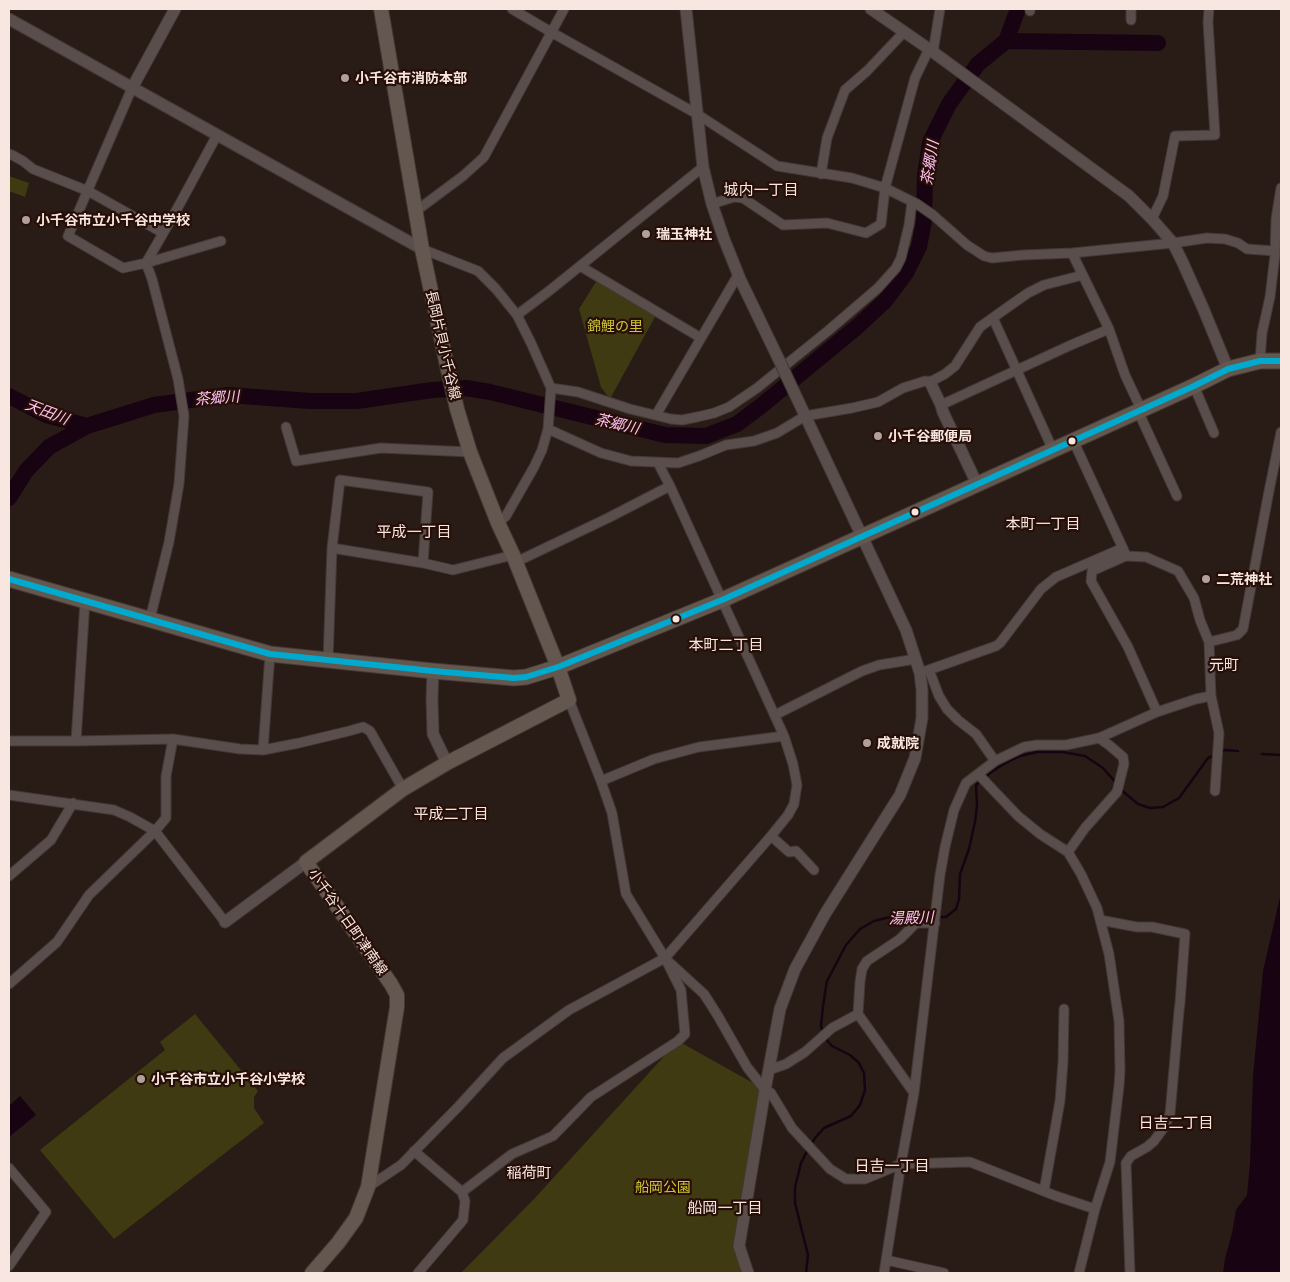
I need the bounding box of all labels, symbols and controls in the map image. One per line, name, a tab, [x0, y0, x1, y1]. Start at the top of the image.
place label: 小千谷市消防本部	[355, 70, 467, 86]
marker: 小千谷市消防本部	[339, 72, 351, 84]
water label: 茶郷川	[918, 139, 942, 187]
district label: 城内一丁目	[724, 181, 798, 199]
place label: 小千谷市立小千谷中学校	[36, 212, 190, 228]
marker: 小千谷市立小千谷中学校	[20, 214, 32, 226]
place label: 瑞玉神社	[656, 226, 712, 242]
marker: 瑞玉神社	[640, 228, 652, 240]
street label: 長岡片貝小千谷線	[422, 289, 464, 401]
park label: 錦鯉の里	[587, 318, 643, 334]
water label: 茶郷川	[194, 387, 240, 409]
water label: 天田川	[23, 396, 71, 428]
water label: 茶郷川	[593, 410, 641, 438]
place label: 小千谷郵便局	[888, 428, 972, 444]
marker: 小千谷郵便局	[872, 430, 884, 442]
unlabelled marker	[1067, 436, 1077, 446]
unlabelled marker	[910, 507, 920, 517]
district label: 本町一丁目	[1006, 515, 1080, 533]
district label: 平成一丁目	[377, 523, 451, 541]
place label: 二荒神社	[1216, 571, 1272, 587]
marker: 二荒神社	[1200, 573, 1212, 585]
unlabelled marker	[671, 614, 681, 624]
district label: 本町二丁目	[689, 636, 763, 654]
district label: 元町	[1209, 656, 1239, 674]
place label: 成就院	[877, 735, 919, 751]
marker: 成就院	[861, 737, 873, 749]
district label: 平成二丁目	[414, 805, 488, 823]
street label: 小千谷十日町津南線	[305, 866, 391, 978]
water label: 湯殿川	[888, 908, 934, 928]
place label: 小千谷市立小千谷小学校	[151, 1071, 305, 1087]
marker: 小千谷市立小千谷小学校	[135, 1073, 147, 1085]
district label: 日吉二丁目	[1139, 1114, 1213, 1132]
district label: 日吉一丁目	[855, 1157, 929, 1175]
district label: 稲荷町	[507, 1164, 551, 1182]
park label: 船岡公園	[635, 1179, 691, 1195]
district label: 船岡一丁目	[688, 1199, 762, 1217]

